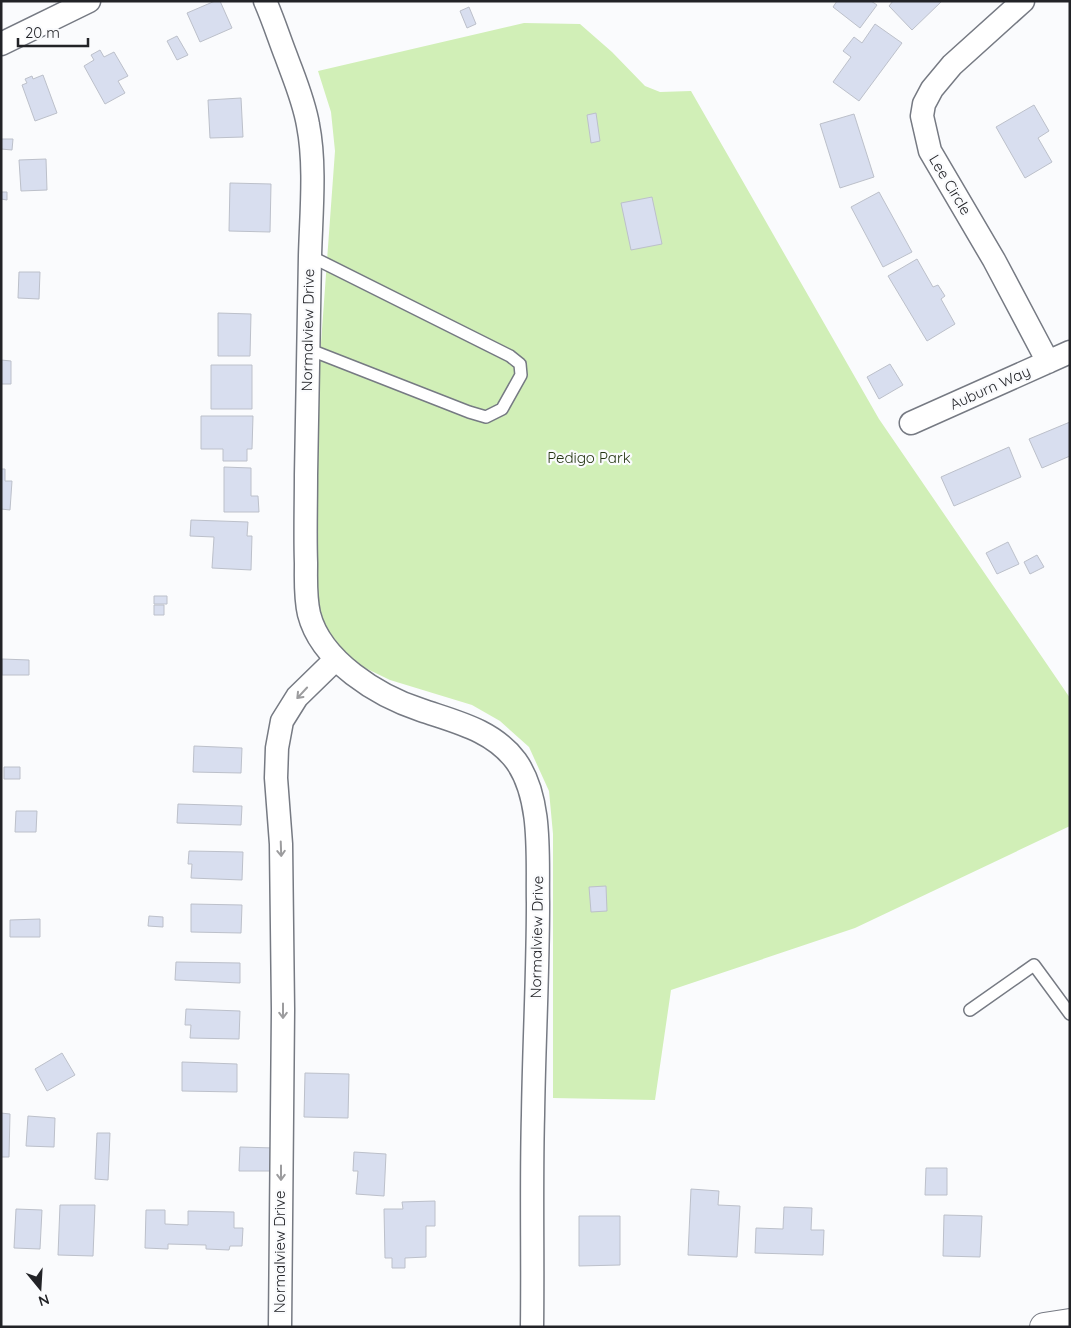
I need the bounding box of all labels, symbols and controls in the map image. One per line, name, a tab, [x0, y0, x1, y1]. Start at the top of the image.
scale bar	[18, 15, 88, 47]
text: 20 m	[25, 23, 60, 42]
street label: Lee Circle	[925, 151, 976, 218]
street label: Normalview Drive	[297, 268, 318, 391]
street label: Auburn Way	[947, 361, 1033, 414]
park label: Pedigo Park	[547, 448, 631, 467]
one-way arrow	[296, 687, 308, 700]
one-way arrow	[276, 840, 286, 856]
street label: Normalview Drive	[526, 875, 547, 998]
one-way arrow	[278, 1002, 288, 1019]
one-way arrow	[276, 1165, 286, 1181]
street label: Normalview Drive	[270, 1191, 289, 1313]
north arrow	[15, 1263, 65, 1313]
text: N	[36, 1290, 52, 1311]

